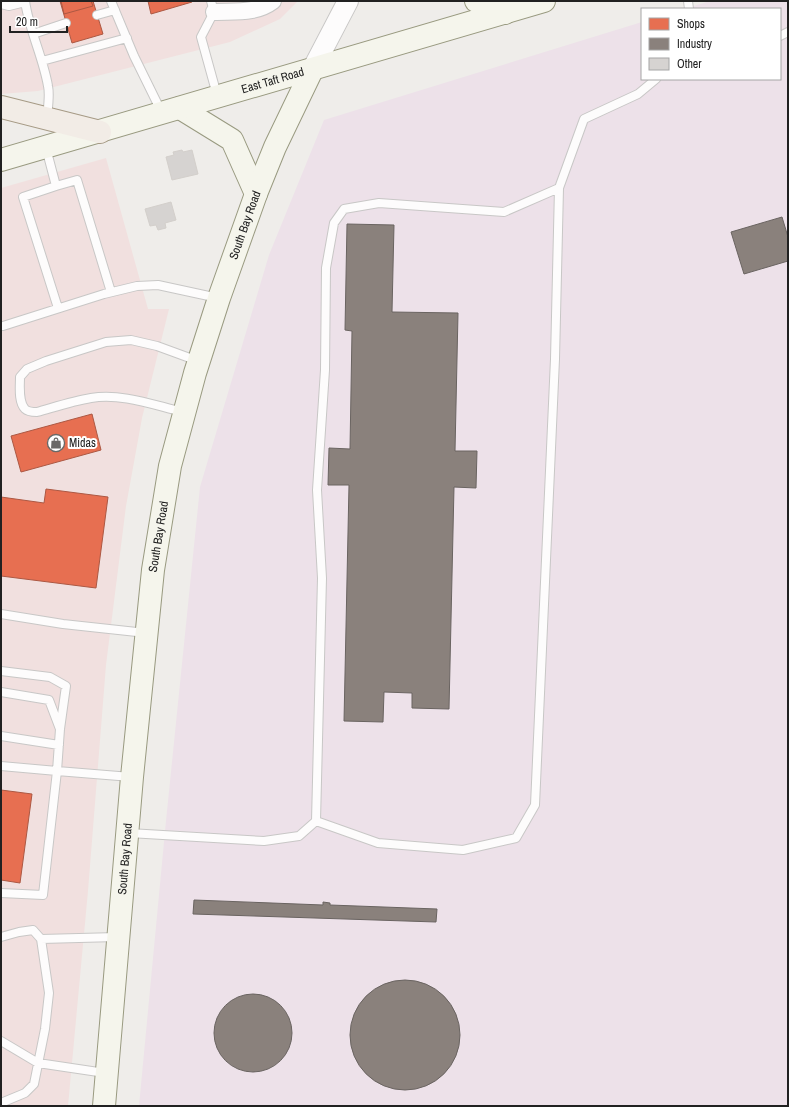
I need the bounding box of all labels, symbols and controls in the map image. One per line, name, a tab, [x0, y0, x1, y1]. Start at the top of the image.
scale bar	[10, 8, 67, 34]
legend	[641, 8, 781, 80]
text: 20 m	[16, 14, 38, 30]
text: Shops	[677, 16, 705, 32]
text: Industry	[677, 36, 712, 52]
text: Other	[677, 56, 702, 72]
street label: East Taft Road	[239, 64, 306, 97]
street label: South Bay Road	[225, 188, 264, 262]
shop icon: Midas	[46, 433, 66, 453]
place label: Midas	[69, 435, 96, 451]
street label: South Bay Road	[145, 500, 172, 573]
street label: South Bay Road	[114, 822, 136, 895]

